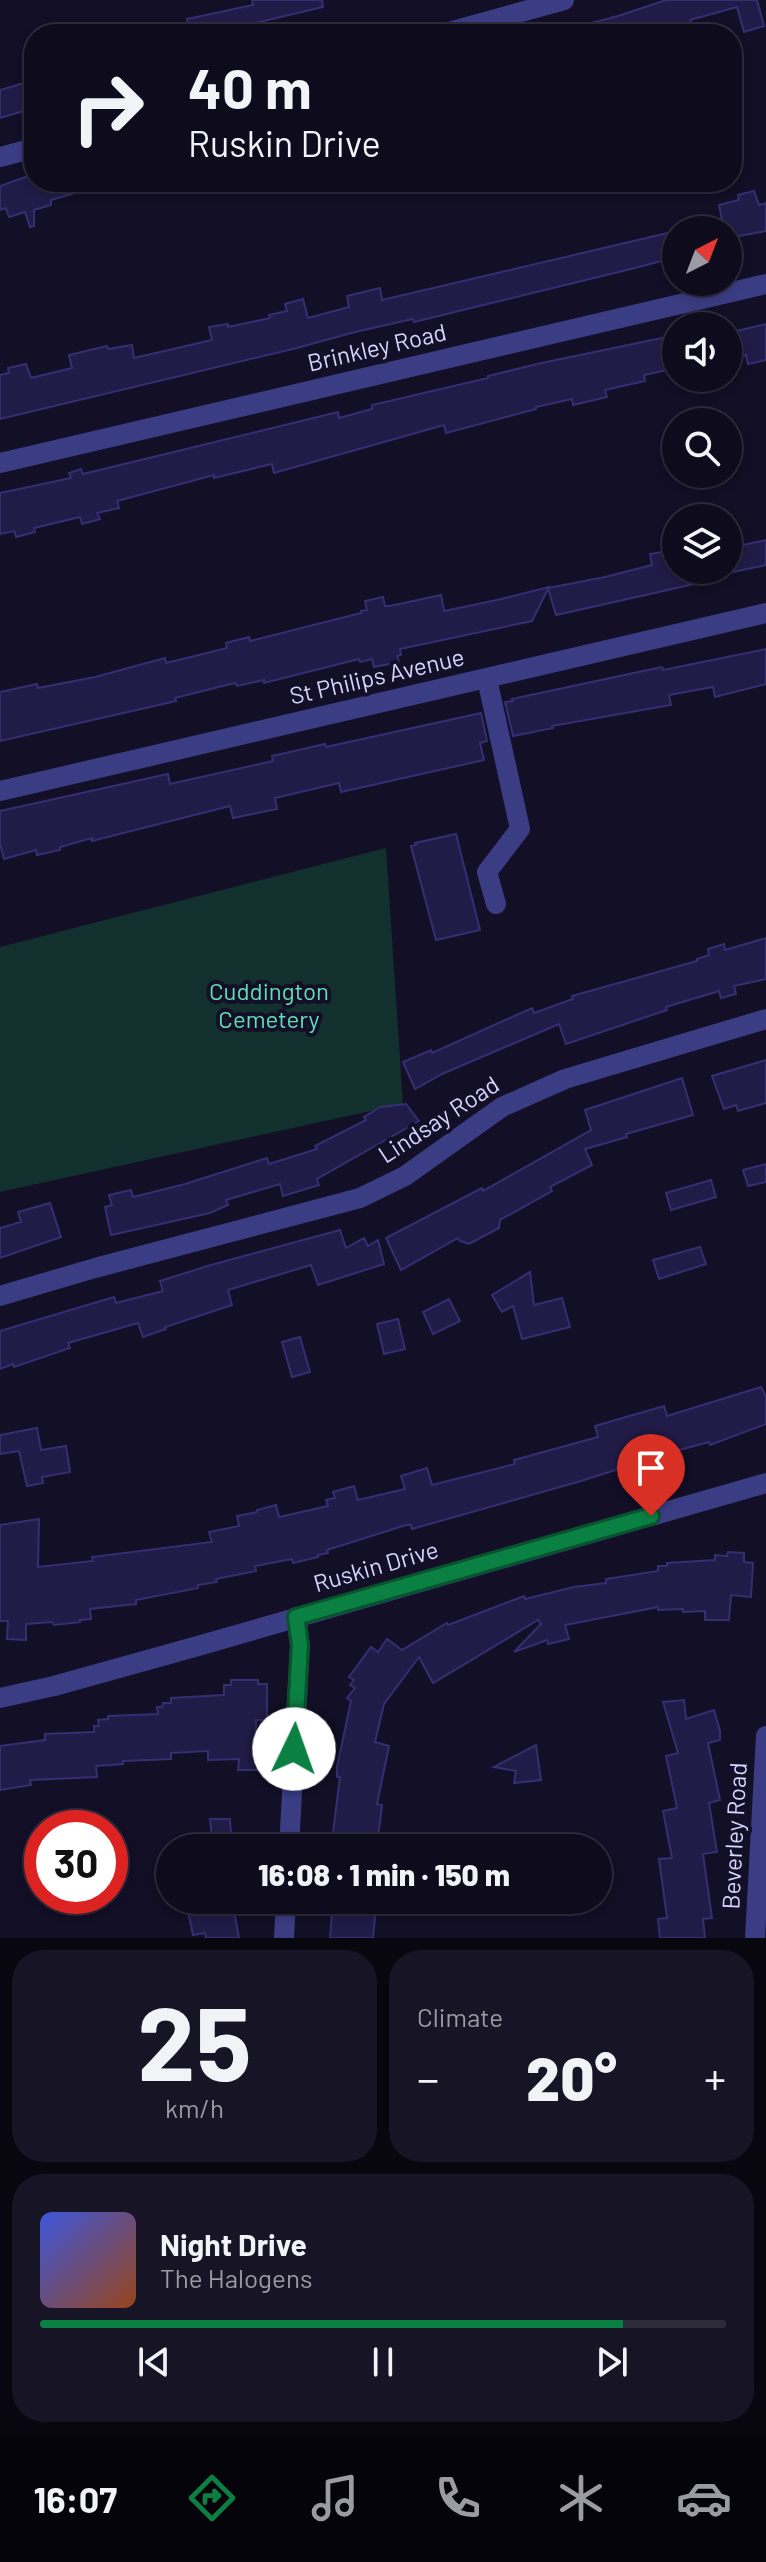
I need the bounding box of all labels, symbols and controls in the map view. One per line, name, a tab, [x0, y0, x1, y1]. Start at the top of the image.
text: 40 m	[188, 53, 312, 120]
icon: right	[56, 56, 160, 160]
text: Ruskin Drive	[188, 121, 381, 164]
north arrow	[662, 216, 742, 296]
map controls	[662, 216, 742, 584]
button: sound	[662, 312, 742, 392]
street label: Brinkley Road	[304, 316, 449, 377]
button: search	[662, 408, 742, 488]
button: layers	[662, 504, 742, 584]
street label: St Philips Avenue	[287, 641, 467, 710]
park label: Cuddington Cemetery	[209, 976, 329, 1033]
street label: Lindsay Road	[372, 1069, 504, 1169]
pin	[617, 1434, 685, 1516]
icon: arrive	[629, 1446, 673, 1490]
street label: Ruskin Drive	[310, 1534, 441, 1597]
position arrow	[252, 1707, 336, 1791]
street label: Beverley Road	[715, 1762, 752, 1910]
speed limit sign: 30	[24, 1810, 128, 1914]
text: 16:08 · 1 min · 150 m	[258, 1856, 510, 1892]
text: 25	[137, 1977, 252, 2102]
text: Climate	[417, 2001, 503, 2032]
text: 20°	[526, 2041, 617, 2113]
text: −	[417, 2051, 439, 2104]
text: +	[704, 2051, 726, 2104]
text: km/h	[165, 2092, 224, 2123]
text: Night Drive	[160, 2226, 307, 2262]
text: The Halogens	[160, 2262, 312, 2293]
icon: previous	[132, 2340, 176, 2384]
icon: pause	[361, 2340, 405, 2384]
icon: next	[590, 2340, 634, 2384]
icon: directions	[184, 2470, 240, 2526]
icon: music	[307, 2470, 363, 2526]
icon: phone	[430, 2470, 486, 2526]
icon: climate	[553, 2470, 609, 2526]
icon: car	[676, 2470, 732, 2526]
text: 16:07	[34, 2477, 117, 2520]

